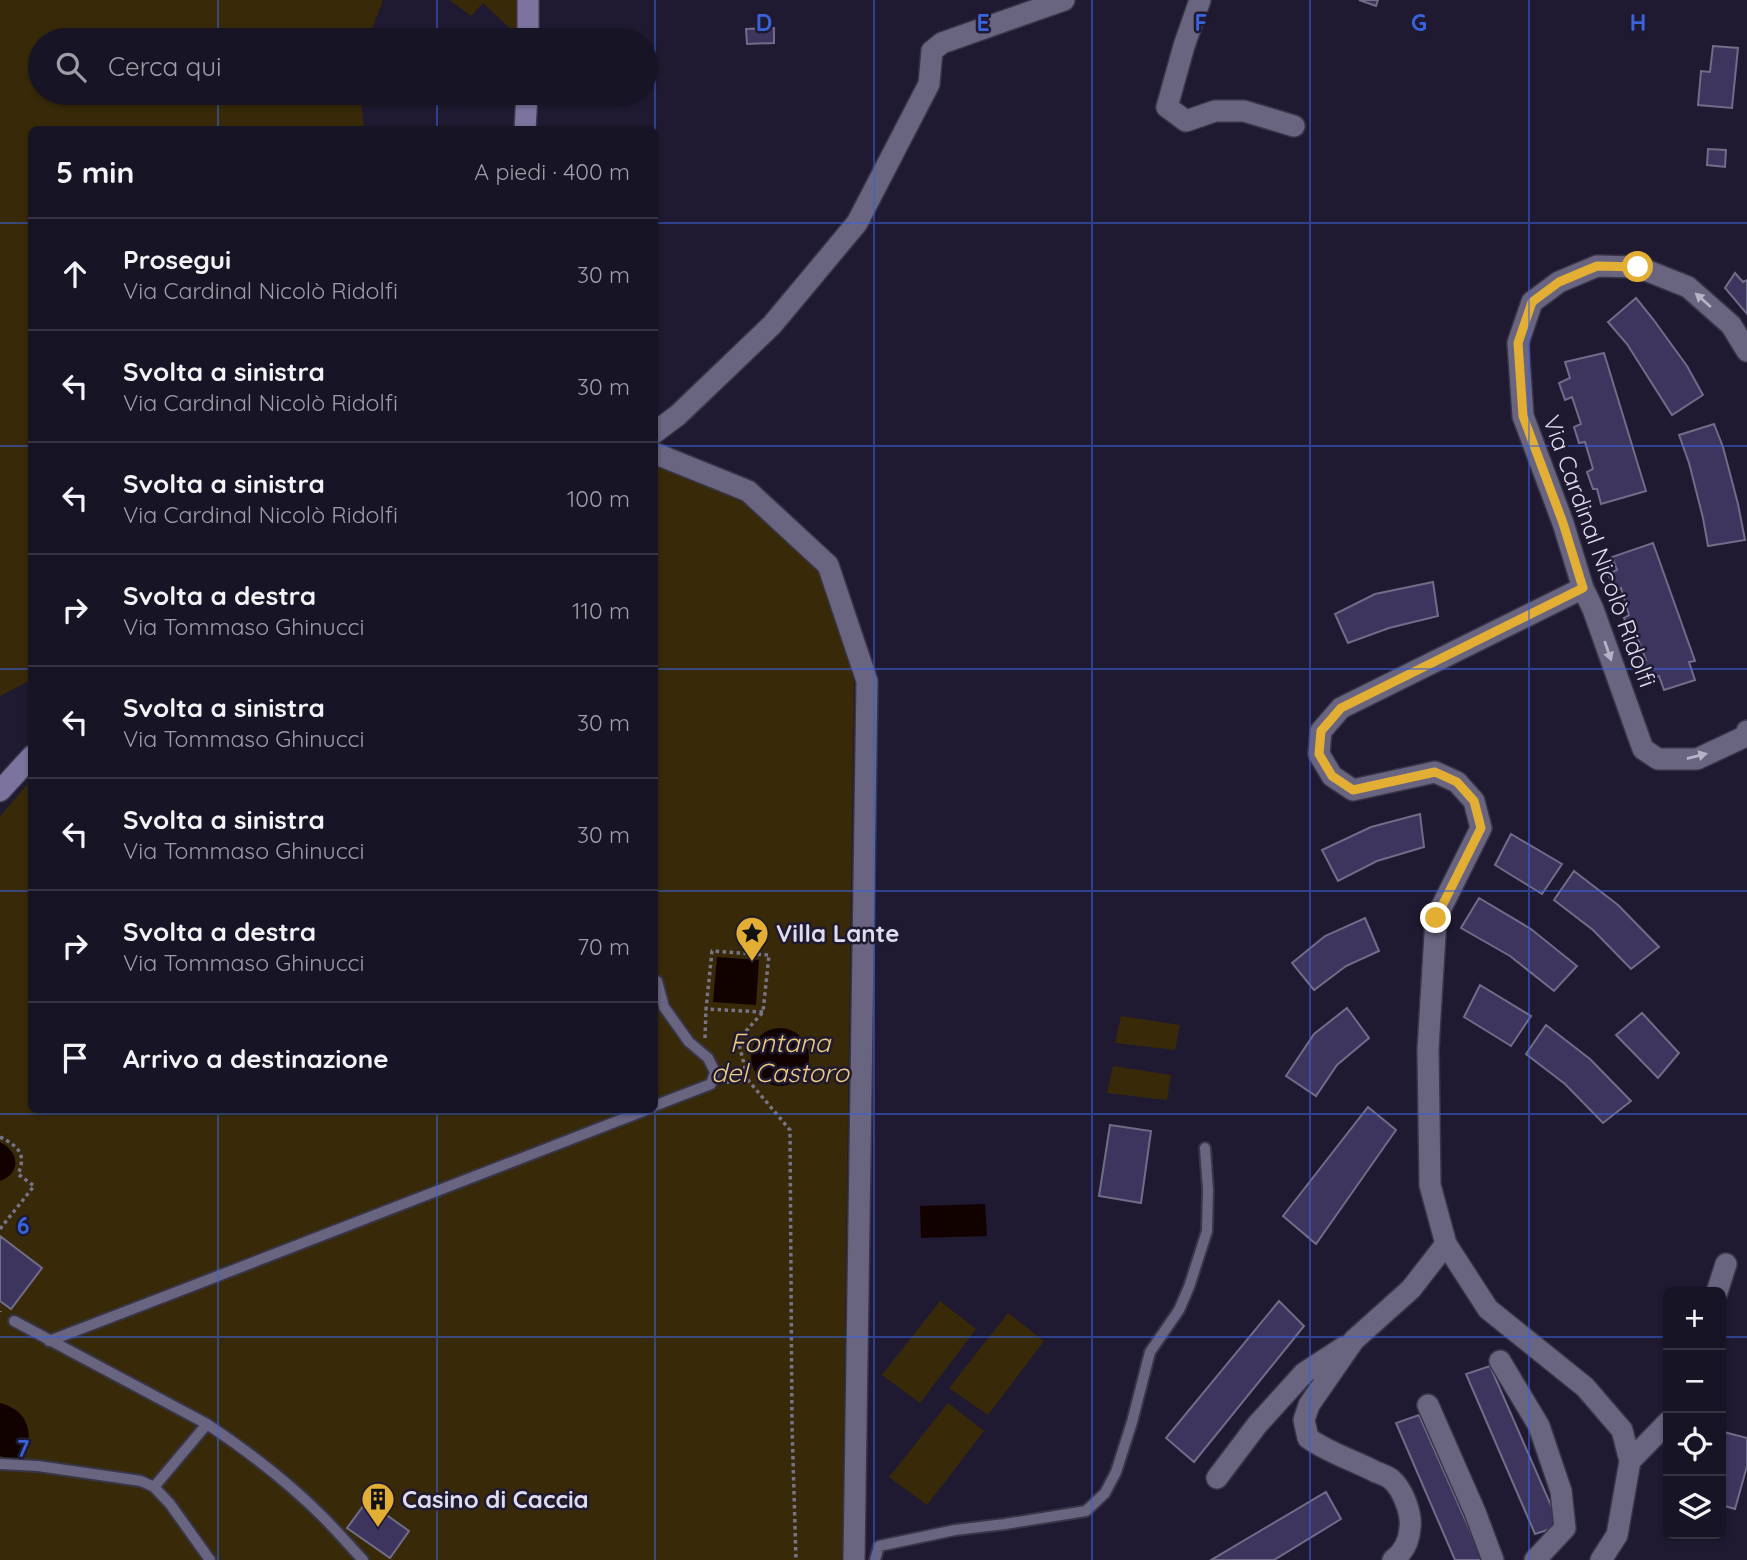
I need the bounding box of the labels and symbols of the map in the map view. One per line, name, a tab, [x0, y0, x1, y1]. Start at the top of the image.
text: D	[756, 8, 772, 37]
text: E	[976, 8, 990, 37]
text: F	[1195, 8, 1207, 37]
text: G	[1411, 8, 1427, 37]
text: H	[1630, 8, 1646, 37]
route start	[1622, 251, 1653, 282]
one-way arrow	[1694, 292, 1712, 308]
street label: Via Cardinal Nicolò Ridolfi	[1537, 411, 1663, 691]
one-way arrow	[1603, 641, 1614, 662]
one-way arrow	[1687, 750, 1709, 761]
route end	[1420, 902, 1451, 933]
place icon: Villa Lante	[733, 914, 771, 963]
place label: Villa Lante	[776, 918, 899, 948]
water label: Fontana del Castoro	[711, 1026, 850, 1089]
text: 6	[17, 1211, 29, 1240]
text: 7	[17, 1434, 30, 1463]
building icon: Casino di Caccia	[359, 1480, 397, 1529]
place label: Casino di Caccia	[402, 1484, 589, 1514]

